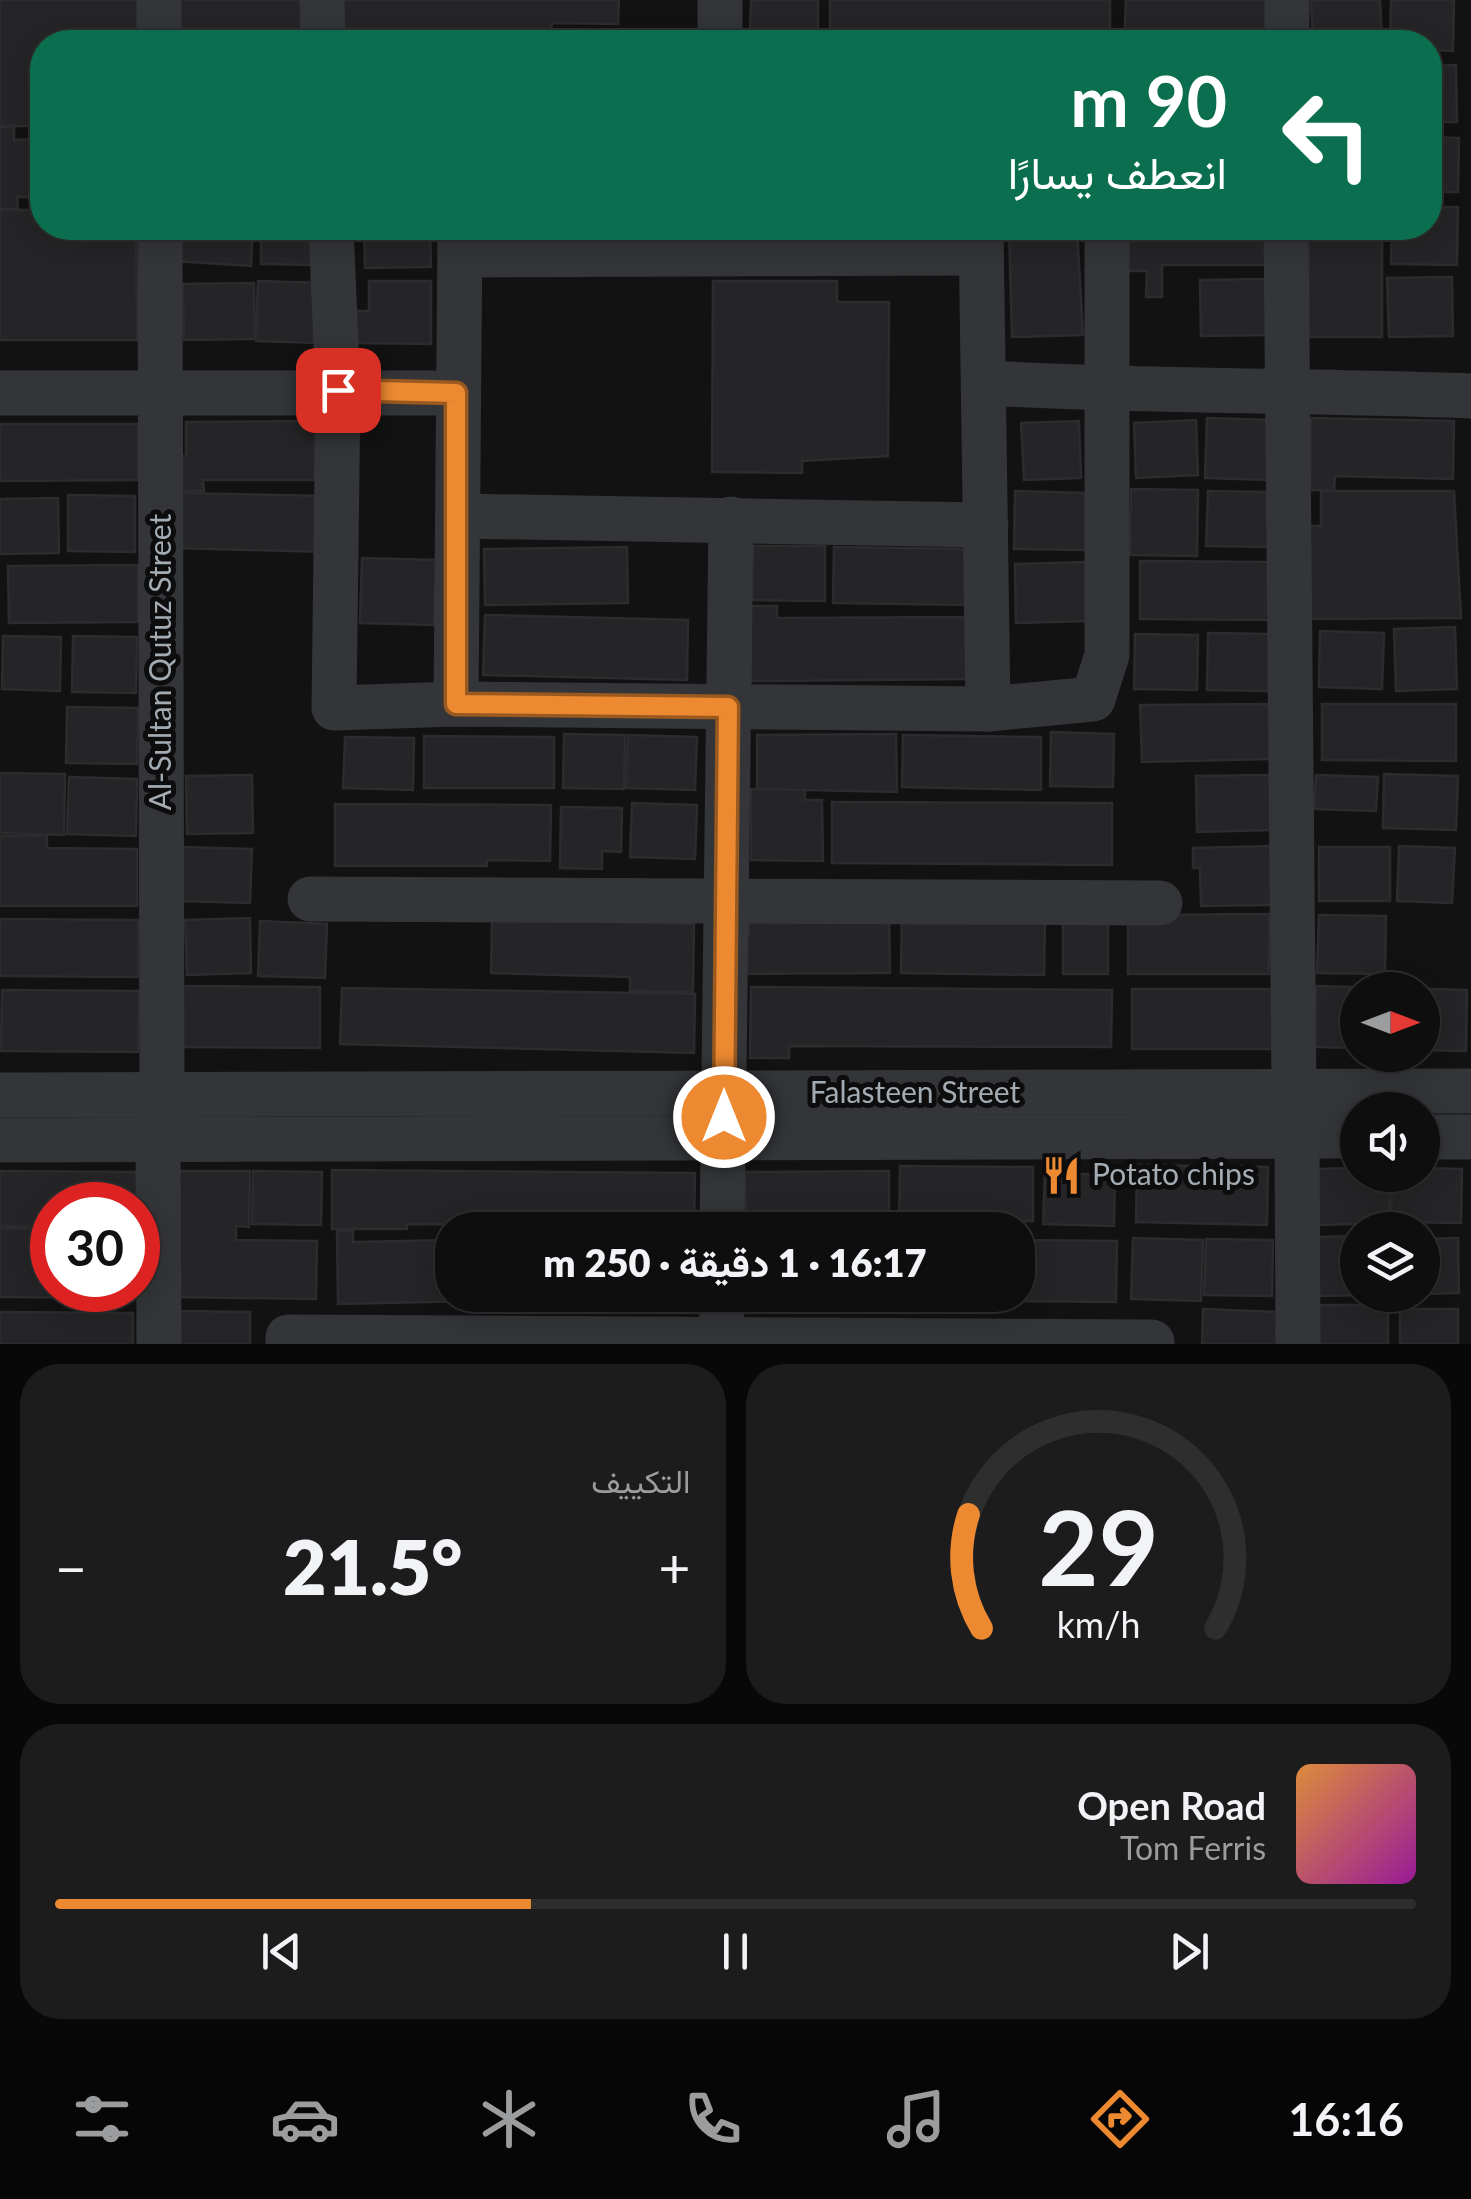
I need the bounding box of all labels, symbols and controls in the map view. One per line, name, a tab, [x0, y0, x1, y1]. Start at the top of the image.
text: 90 m	[1070, 58, 1227, 142]
icon: left	[1262, 70, 1392, 200]
text: انعطف يسارًا	[1008, 145, 1227, 199]
pin	[296, 348, 381, 433]
icon: arrive	[311, 363, 366, 418]
street label: Al-Sultan Qutuz Street	[141, 513, 177, 810]
north arrow	[1340, 972, 1440, 1072]
map controls	[1340, 972, 1440, 1312]
position arrow	[672, 1065, 776, 1169]
street label: Falasteen Street	[810, 1073, 1020, 1109]
button: sound	[1340, 1092, 1440, 1192]
restaurant icon: Potato chips	[1041, 1154, 1083, 1196]
place label: Potato chips	[1092, 1155, 1255, 1191]
speed limit sign: 30	[30, 1182, 160, 1312]
button: layers	[1340, 1212, 1440, 1312]
text: 16:17 · 1 دقيقة · 250 m	[543, 1239, 927, 1285]
text: التكييف	[591, 1461, 691, 1500]
text: 29	[1038, 1483, 1159, 1608]
text: 21.5°	[283, 1521, 463, 1611]
text: −	[55, 1534, 87, 1600]
text: +	[659, 1534, 691, 1600]
text: km/h	[1056, 1603, 1140, 1646]
text: Open Road	[1077, 1782, 1266, 1828]
text: Tom Ferris	[1120, 1828, 1266, 1867]
icon: previous	[254, 1924, 309, 1979]
icon: pause	[708, 1924, 763, 1979]
icon: next	[1162, 1924, 1217, 1979]
icon: filters	[67, 2084, 137, 2154]
icon: car	[270, 2084, 340, 2154]
icon: climate	[474, 2084, 544, 2154]
icon: phone	[678, 2084, 748, 2154]
icon: music	[881, 2084, 951, 2154]
icon: directions	[1085, 2084, 1155, 2154]
text: 16:16	[1288, 2092, 1404, 2146]

